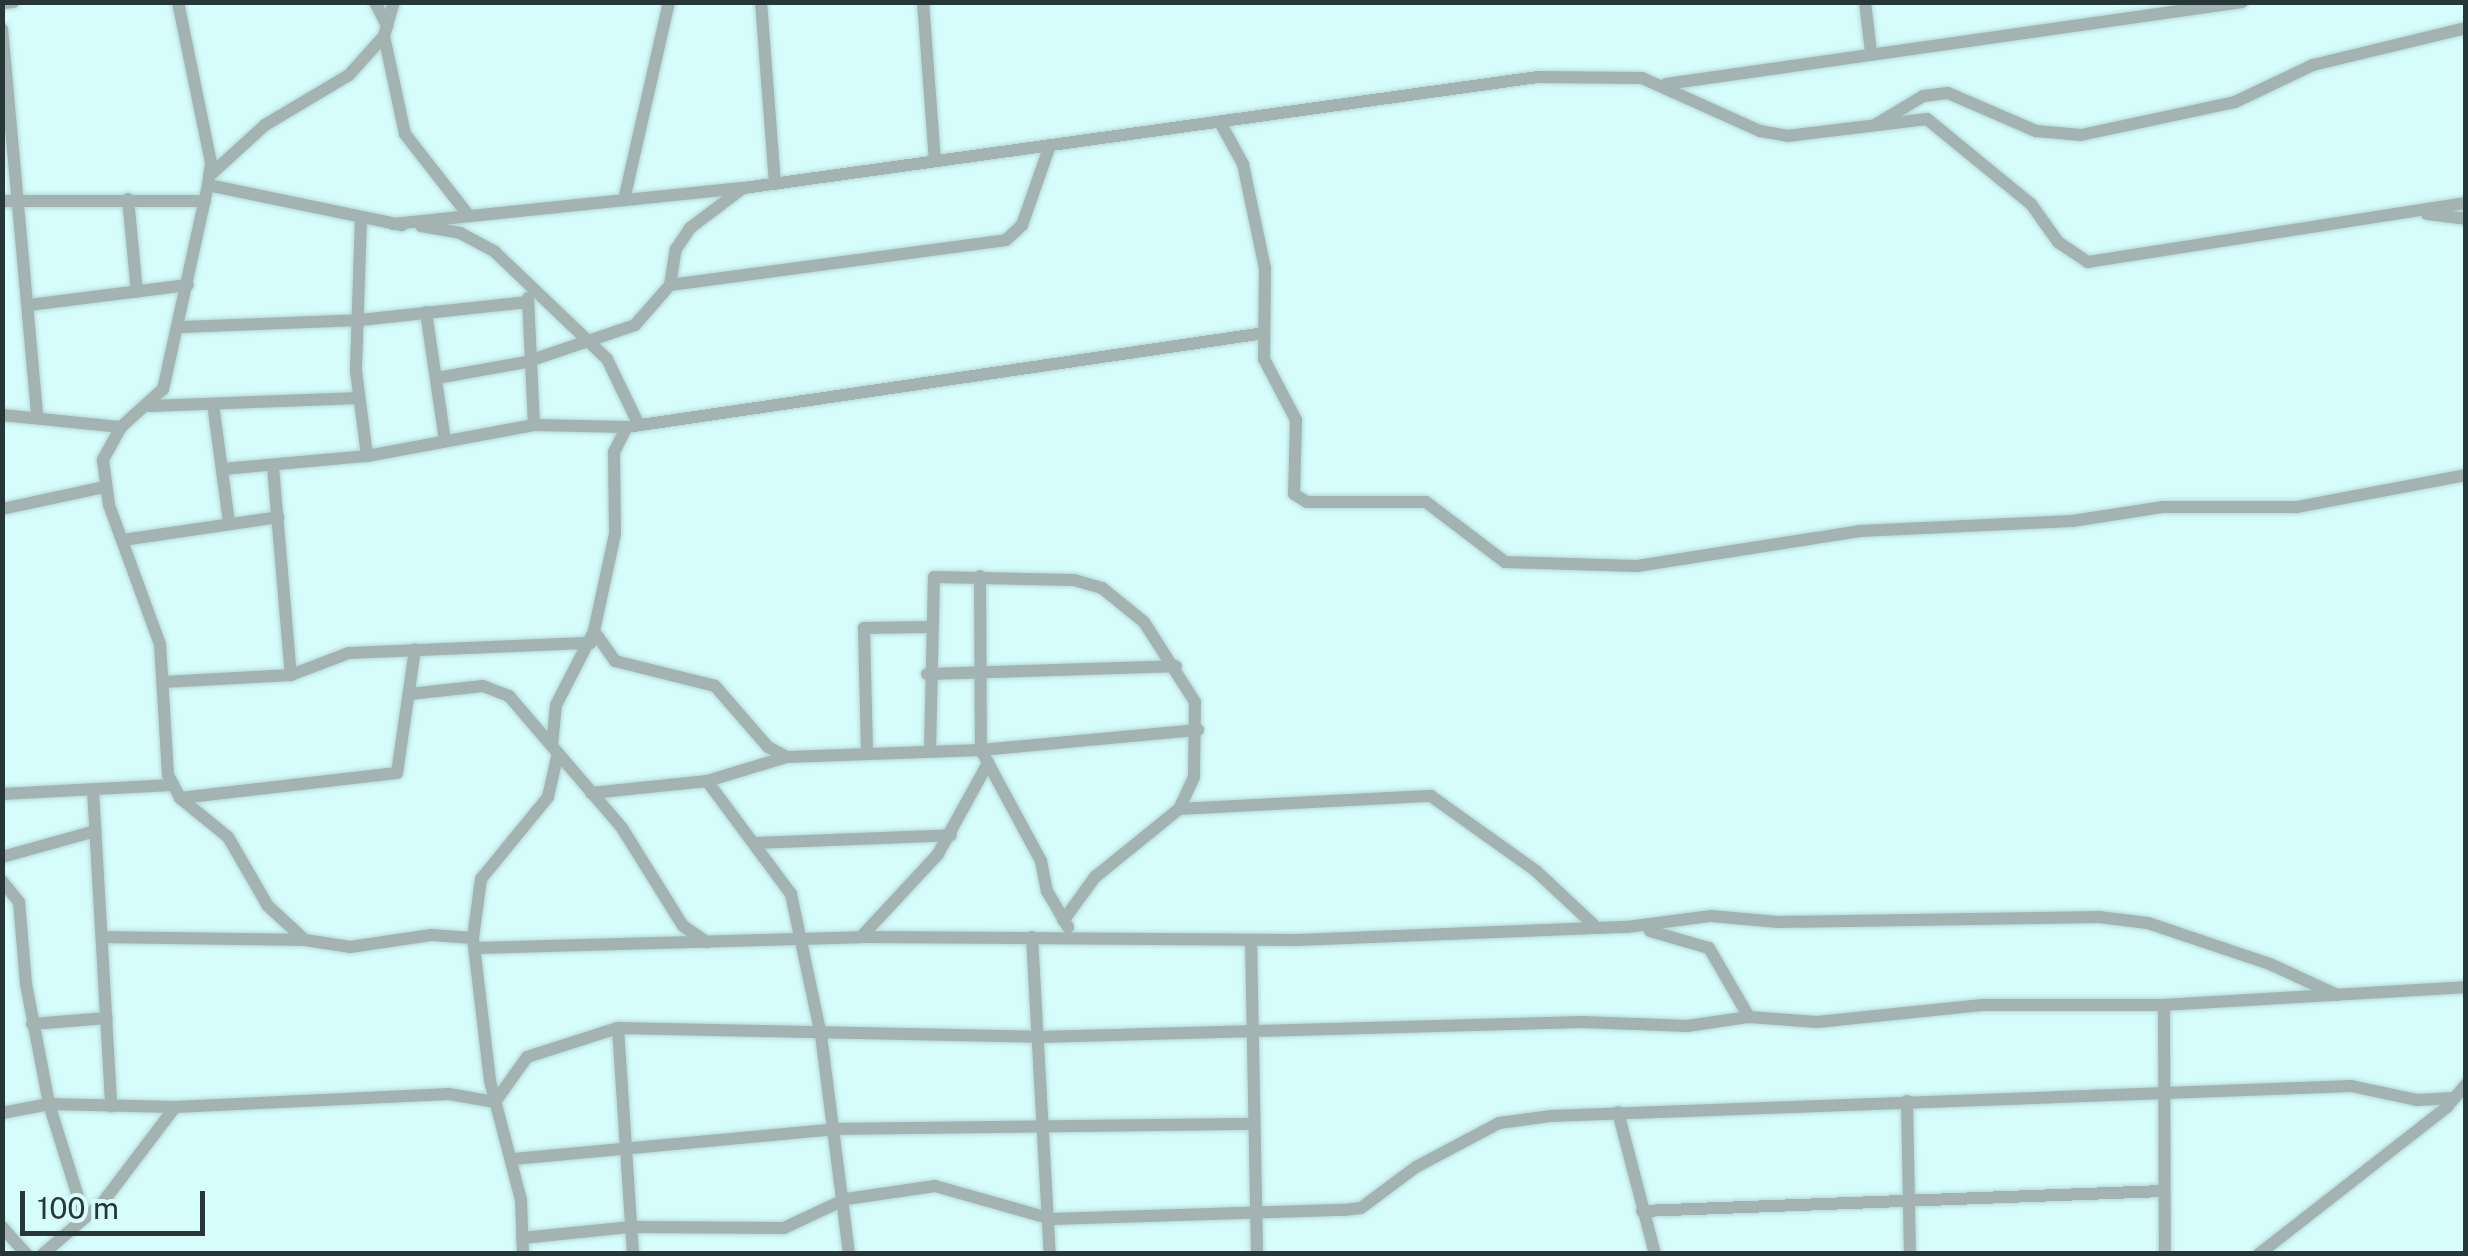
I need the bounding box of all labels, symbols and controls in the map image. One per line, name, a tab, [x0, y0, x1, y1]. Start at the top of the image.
scale bar	[25, 1171, 210, 1233]
text: 100 m	[37, 1190, 119, 1226]

